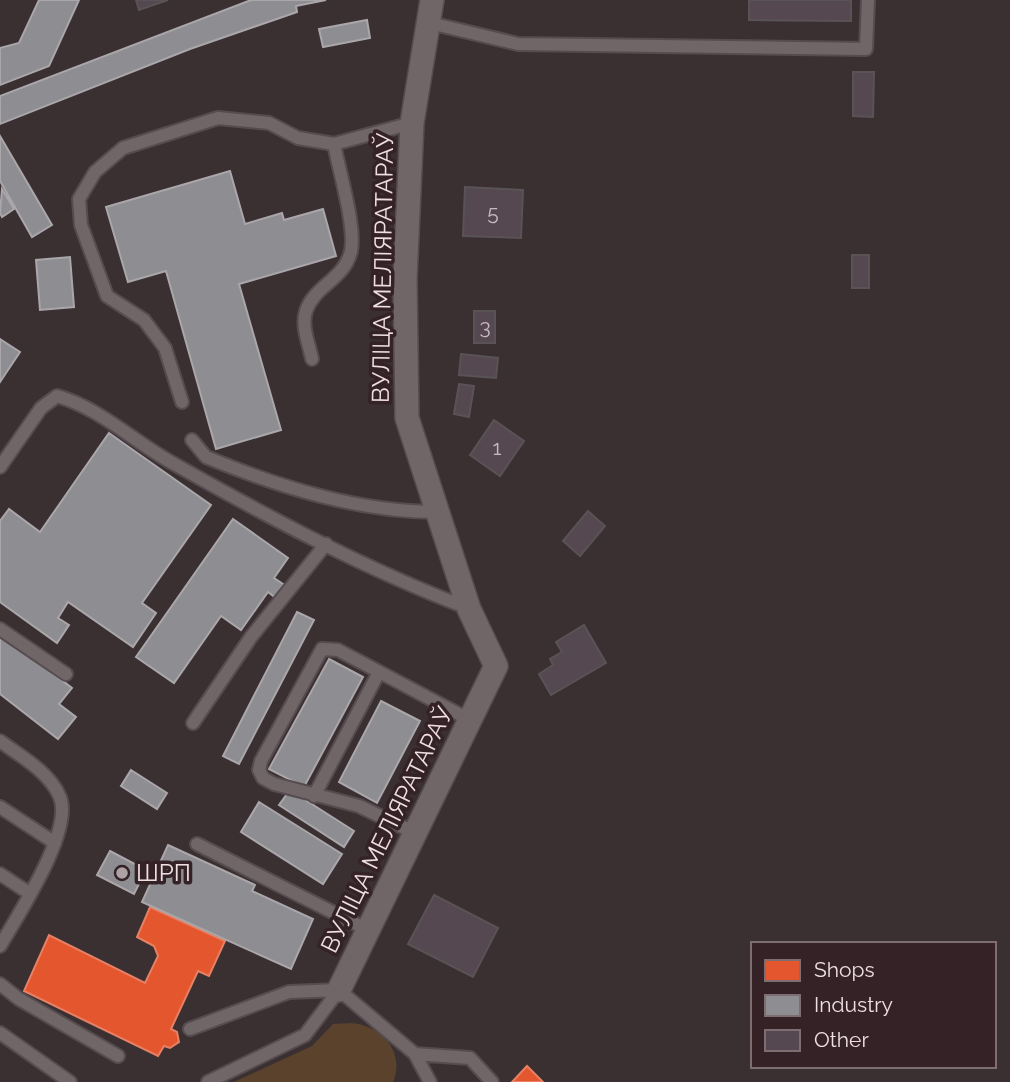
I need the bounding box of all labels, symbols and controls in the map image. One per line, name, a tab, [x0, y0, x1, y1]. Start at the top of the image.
street label: ВУЛІЦА МЕЛІЯРАТАРАЎ	[366, 133, 399, 403]
house number: 5	[487, 200, 499, 225]
house number: 3	[479, 314, 491, 339]
house number: 1	[493, 435, 502, 460]
street label: ВУЛІЦА МЕЛІЯРАТАРАЎ	[314, 702, 459, 958]
place label: ШРП	[136, 858, 191, 887]
marker: ШРП	[114, 865, 130, 881]
legend	[751, 942, 996, 1068]
text: Shops	[814, 957, 875, 982]
text: Industry	[814, 992, 893, 1017]
text: Other	[814, 1027, 869, 1052]

